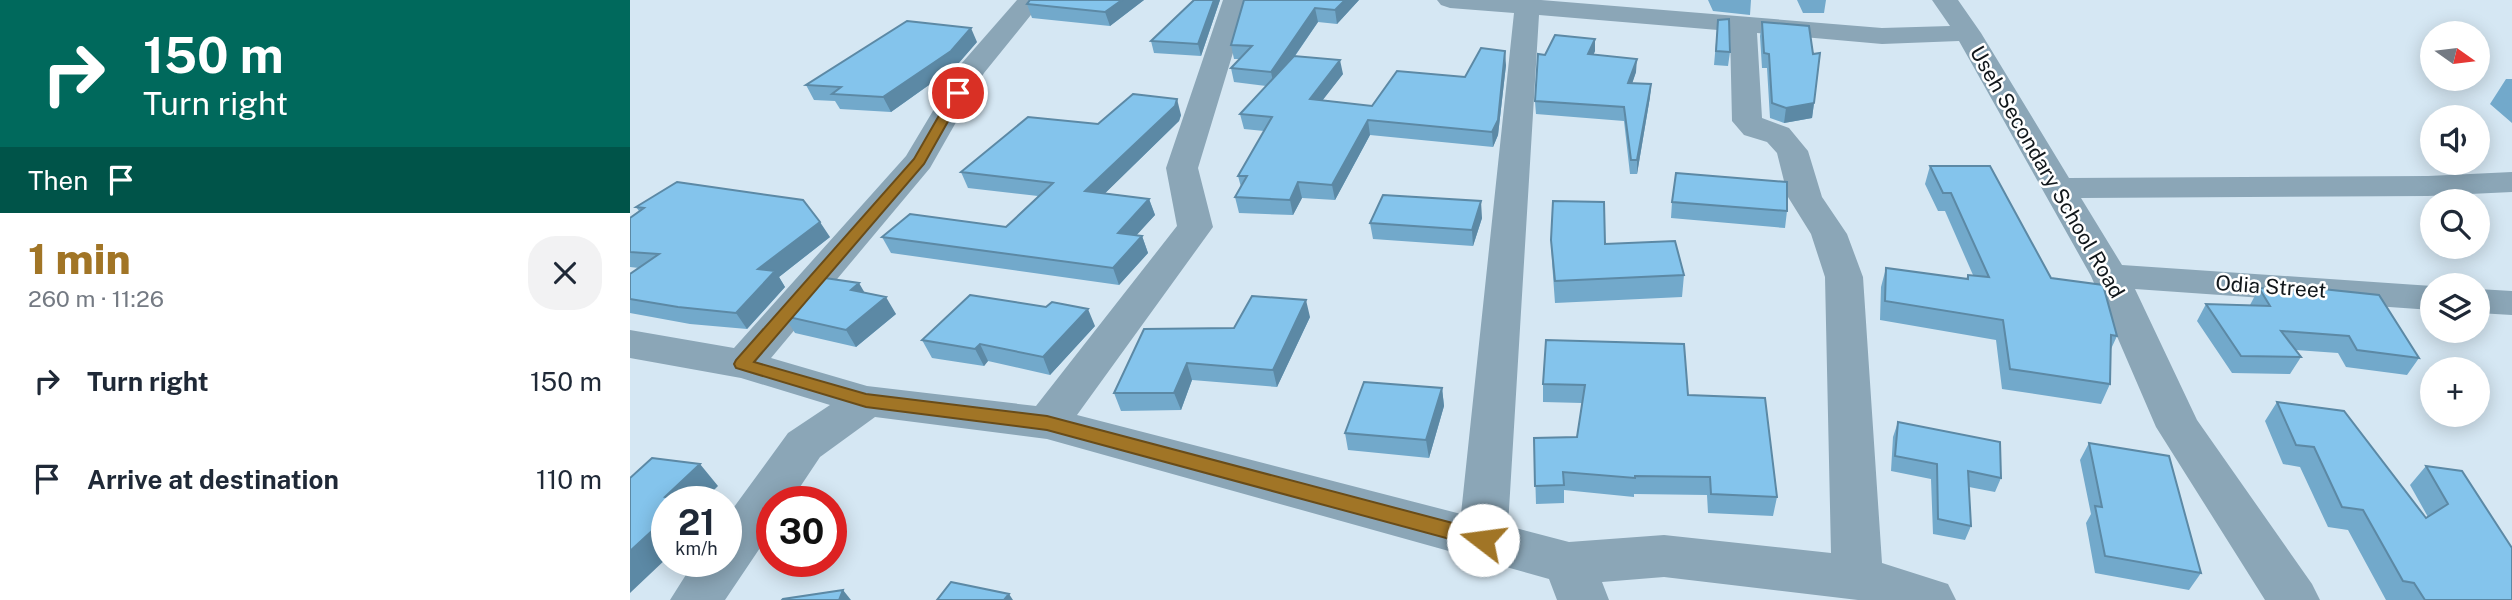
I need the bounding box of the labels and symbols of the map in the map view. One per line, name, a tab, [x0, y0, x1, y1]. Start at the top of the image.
north arrow	[2420, 21, 2490, 91]
street label: Useh Secondary School Road	[1965, 41, 2130, 302]
pin	[928, 63, 988, 123]
street label: Odia Street	[2215, 270, 2327, 303]
speed limit sign: 30	[756, 486, 847, 577]
position arrow	[1446, 503, 1520, 577]

